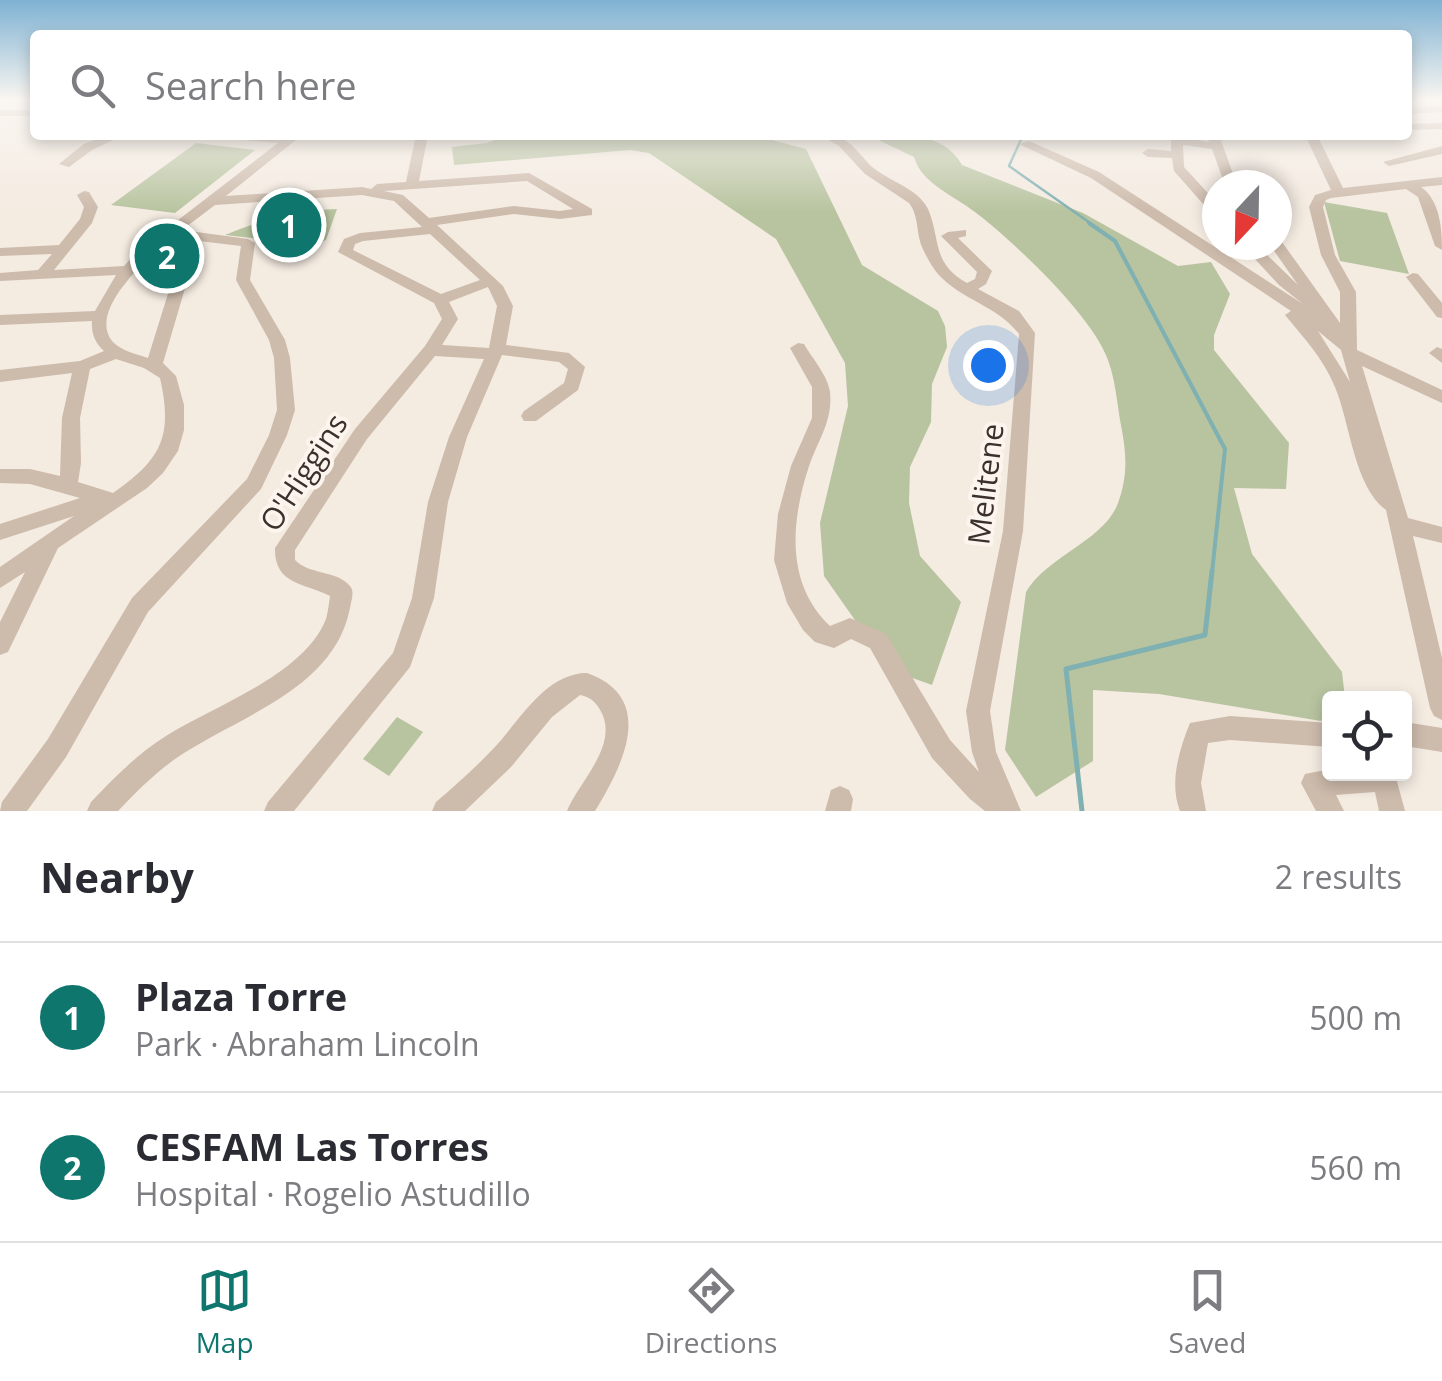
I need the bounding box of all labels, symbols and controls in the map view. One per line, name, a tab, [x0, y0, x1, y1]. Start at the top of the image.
search box	[30, 30, 1412, 140]
icon: search	[65, 58, 120, 113]
text: Search here	[145, 59, 357, 111]
north arrow	[1202, 170, 1292, 260]
pin: 1	[256, 188, 322, 262]
pin: 2	[134, 218, 200, 294]
your location	[963, 340, 1014, 391]
street label: O'Higgins	[250, 405, 356, 539]
street label: Melitene	[957, 421, 1013, 547]
map controls	[1322, 691, 1412, 781]
button: locate	[1322, 691, 1412, 781]
text: Nearby	[40, 848, 194, 905]
text: 2 results	[1275, 855, 1402, 898]
text: Plaza Torre	[135, 970, 347, 1022]
text: 1	[63, 996, 82, 1039]
text: 500 m	[1309, 996, 1402, 1039]
text: Park · Abraham Lincoln	[135, 1022, 480, 1065]
text: CESFAM Las Torres	[135, 1120, 489, 1172]
text: 2	[63, 1146, 82, 1189]
text: 560 m	[1309, 1146, 1402, 1189]
text: Hospital · Rogelio Astudillo	[135, 1172, 531, 1215]
tab: Map	[196, 1263, 254, 1361]
tab: Directions	[645, 1263, 777, 1361]
tab: Saved	[1169, 1263, 1246, 1361]

